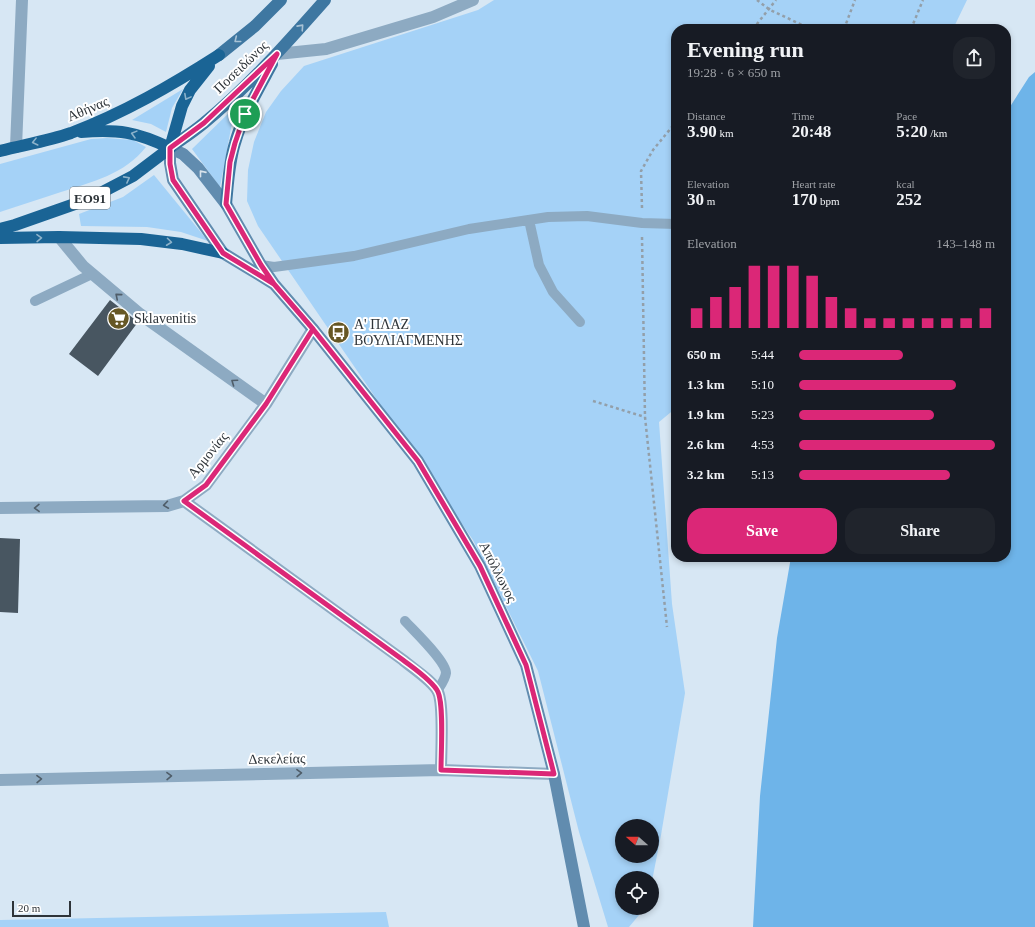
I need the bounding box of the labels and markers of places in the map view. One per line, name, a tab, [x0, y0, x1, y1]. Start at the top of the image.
pin	[228, 97, 262, 131]
supermarket icon: Sklavenitis	[106, 305, 132, 331]
place label: Sklavenitis	[134, 311, 196, 326]
place label: Α' ΠΛΑΖ ΒΟΥΛΙΑΓΜΕΝΗΣ	[354, 317, 463, 348]
bus stop icon: Α' ΠΛΑΖ ΒΟΥΛΙΑΓΜΕΝΗΣ	[326, 319, 352, 345]

